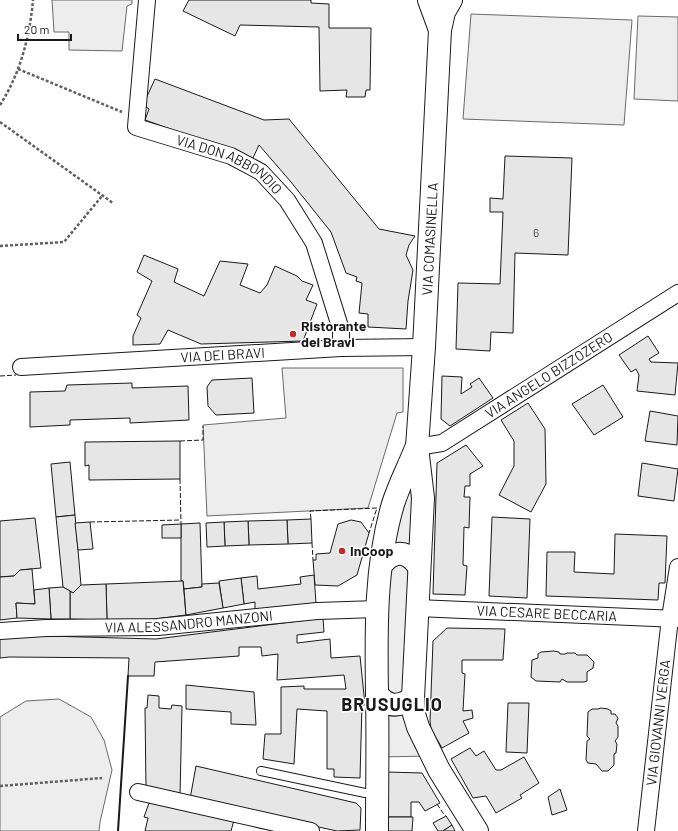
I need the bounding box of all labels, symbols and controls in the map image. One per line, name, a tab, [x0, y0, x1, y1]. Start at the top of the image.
scale bar	[18, 16, 71, 42]
text: 20 m	[24, 22, 50, 36]
street label: VIA DON ABBONDIO	[174, 131, 286, 197]
street label: VIA COMASINELLA	[418, 182, 441, 296]
house number: 6	[533, 225, 539, 239]
place label: Ristorante dei Bravi	[301, 317, 367, 350]
street label: VIA ANGELO BIZZOZERO	[482, 328, 616, 421]
marker: Ristorante dei Bravi	[288, 329, 298, 339]
street label: VIA DEI BRAVI	[180, 344, 265, 366]
place label: InCoop	[350, 542, 393, 559]
marker: InCoop	[337, 546, 347, 556]
street label: VIA CESARE BECCARIA	[477, 602, 618, 624]
street label: VIA ALESSANDRO MANZONI	[105, 607, 273, 635]
street label: VIA GIOVANNI VERGA	[642, 658, 673, 787]
district label: BRUSUGLIO	[341, 693, 443, 715]

